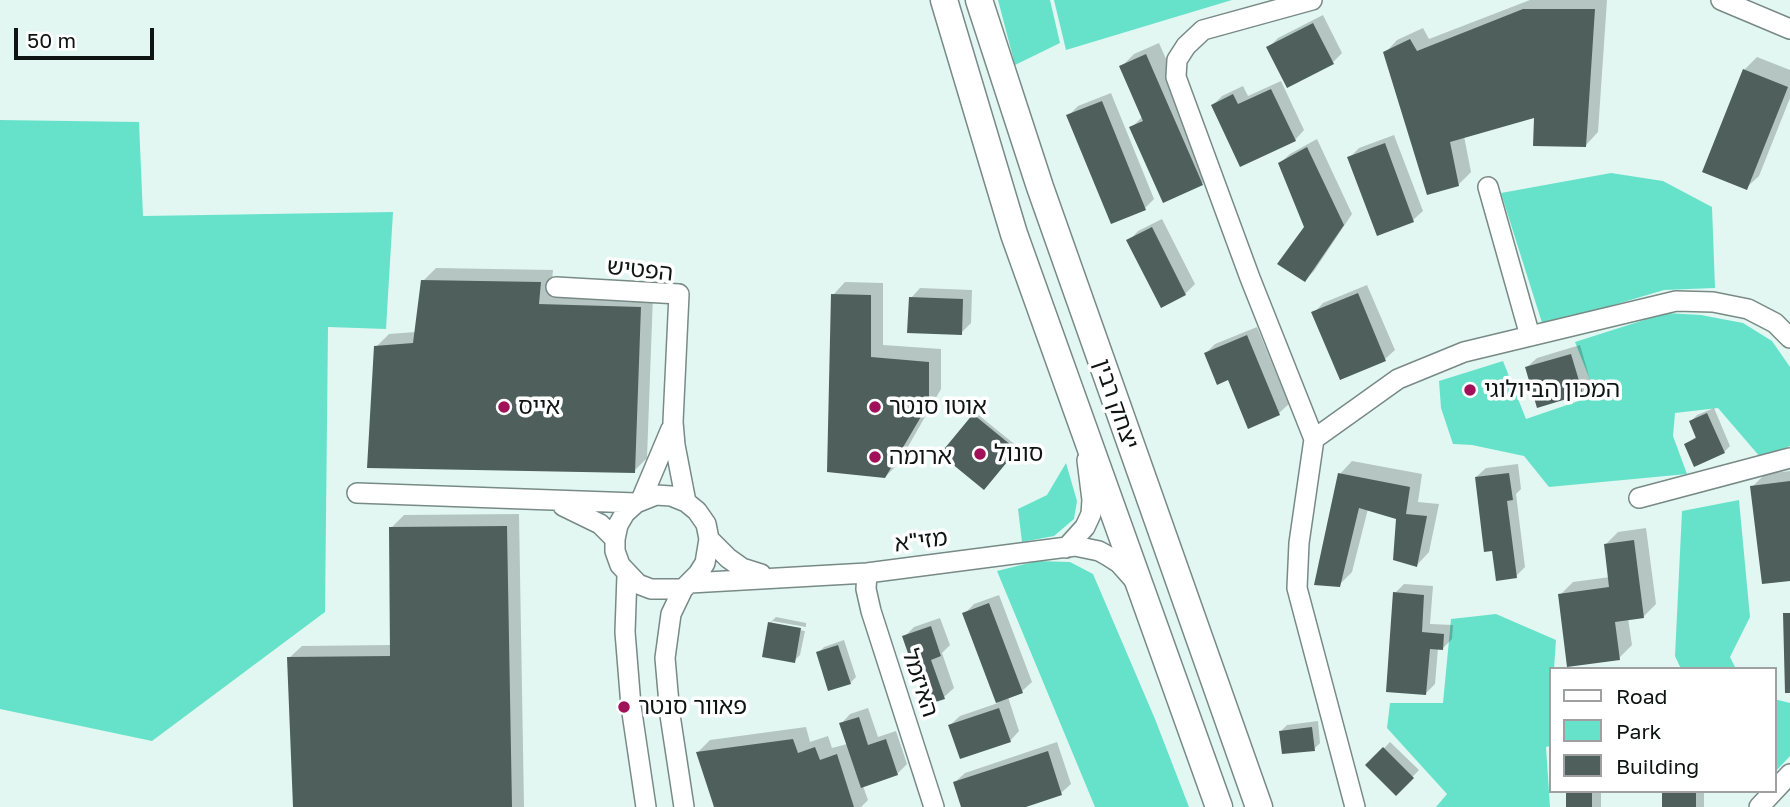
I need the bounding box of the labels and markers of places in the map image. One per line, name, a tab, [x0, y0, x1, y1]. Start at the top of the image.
place label: המכון הביולוגי	[1484, 376, 1620, 404]
marker: המכון הביולוגי	[1462, 382, 1478, 398]
place label: אייס	[518, 393, 560, 421]
place label: אוטו סנטר	[889, 393, 987, 421]
marker: אייס	[496, 399, 512, 415]
marker: אוטו סנטר	[867, 399, 883, 415]
place label: סונול	[994, 440, 1043, 468]
place label: ארומה	[889, 443, 952, 471]
marker: סונול	[972, 446, 988, 462]
marker: ארומה	[867, 449, 883, 465]
place label: פאוור סנטר	[638, 693, 747, 721]
marker: פאוור סנטר	[616, 699, 632, 715]

